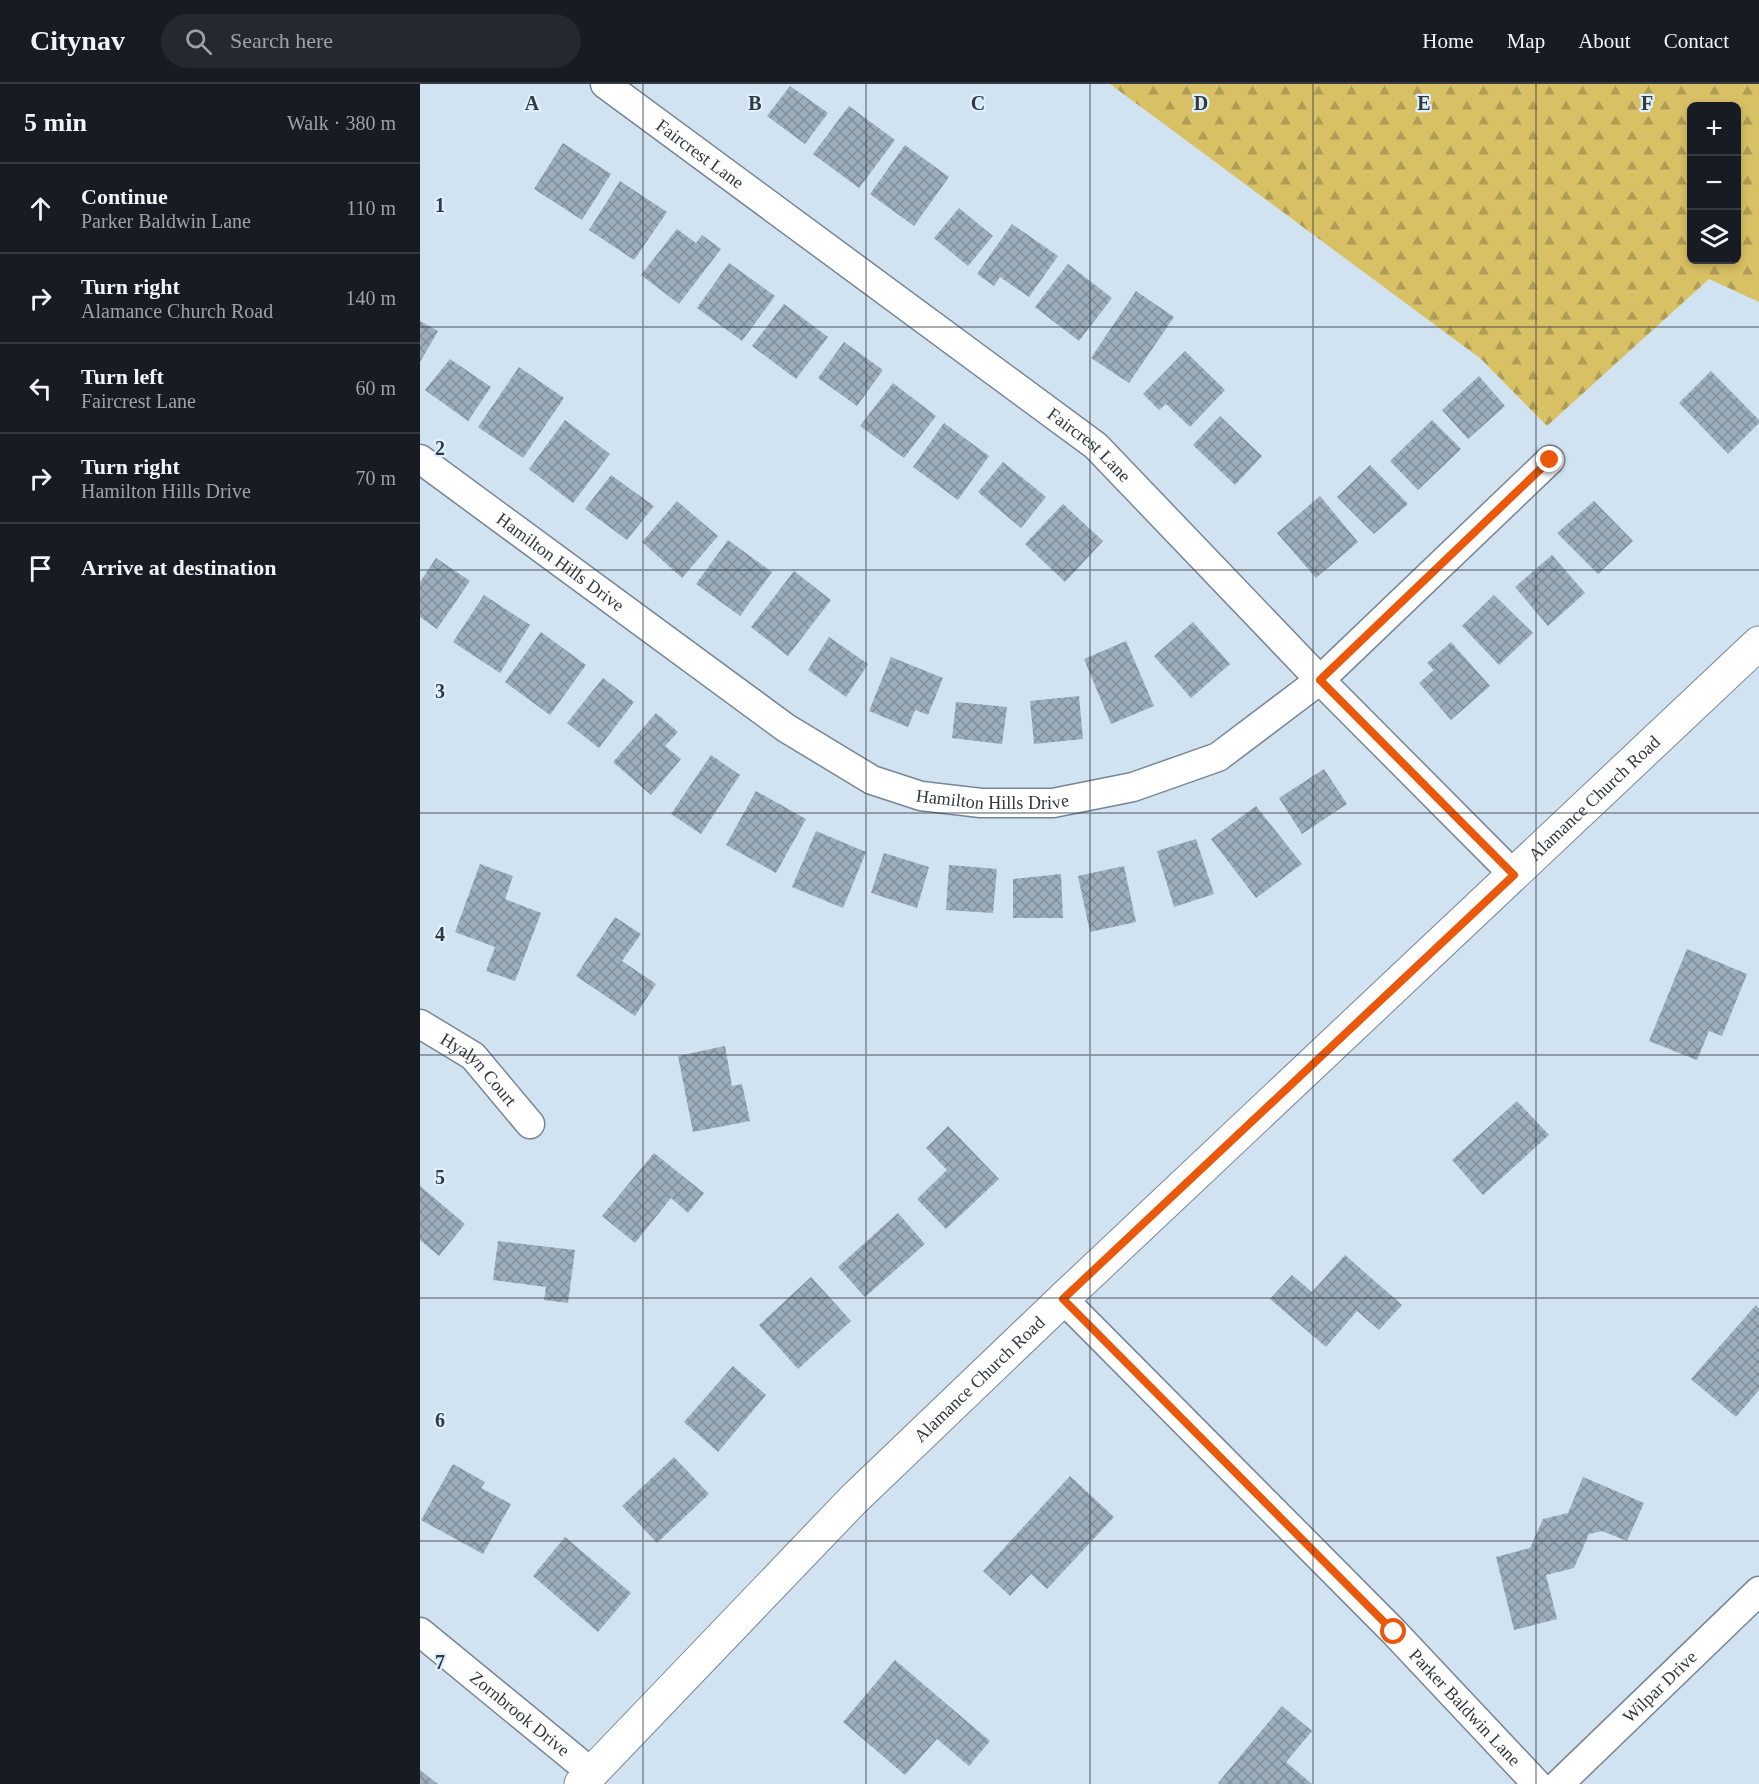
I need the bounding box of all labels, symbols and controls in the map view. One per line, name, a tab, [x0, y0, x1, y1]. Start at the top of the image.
search box	[161, 14, 581, 68]
text: Citynav	[30, 25, 125, 56]
icon: search	[182, 25, 215, 58]
text: Search here	[230, 28, 333, 53]
text: Home	[1422, 29, 1474, 53]
text: Map	[1507, 29, 1545, 53]
text: About	[1578, 29, 1631, 53]
text: Contact	[1664, 29, 1729, 53]
text: A	[525, 92, 540, 114]
text: B	[748, 92, 762, 114]
text: C	[971, 92, 985, 114]
text: D	[1194, 92, 1208, 114]
text: E	[1417, 92, 1431, 114]
text: F	[1641, 92, 1653, 114]
map controls	[1687, 102, 1741, 264]
button: +	[1687, 102, 1741, 156]
text: 5 min	[24, 108, 87, 137]
text: Walk · 380 m	[287, 112, 396, 134]
street label: Faircrest Lane	[652, 115, 748, 193]
button: −	[1687, 156, 1741, 210]
text: Continue	[81, 184, 168, 209]
icon: ahead	[24, 192, 57, 225]
text: 1	[435, 194, 445, 216]
text: 110 m	[346, 197, 396, 219]
text: Parker Baldwin Lane	[81, 210, 251, 232]
button: layers	[1687, 210, 1741, 264]
text: Turn right	[81, 274, 180, 299]
icon: right	[24, 282, 57, 315]
text: 140 m	[345, 287, 396, 309]
text: Alamance Church Road	[81, 300, 273, 322]
text: Turn left	[81, 364, 164, 389]
icon: left	[24, 372, 57, 405]
text: 60 m	[355, 377, 396, 399]
text: Faircrest Lane	[81, 390, 196, 412]
street label: Faircrest Lane	[1044, 404, 1135, 486]
text: 2	[435, 437, 445, 459]
route end	[1536, 446, 1562, 472]
text: Turn right	[81, 454, 180, 479]
icon: right	[24, 462, 57, 495]
text: 70 m	[355, 467, 396, 489]
text: Hamilton Hills Drive	[81, 480, 251, 502]
street label: Hamilton Hills Drive	[493, 509, 628, 615]
icon: arrive	[24, 552, 57, 585]
text: Arrive at destination	[81, 555, 277, 580]
text: 3	[435, 680, 445, 702]
street label: Alamance Church Road	[1524, 732, 1664, 865]
street label: Hamilton Hills Drive	[915, 786, 1071, 813]
text: 4	[435, 923, 445, 945]
street label: Hyalyn Court	[437, 1029, 521, 1110]
text: 5	[435, 1166, 445, 1188]
street label: Alamance Church Road	[910, 1312, 1049, 1446]
text: 6	[435, 1409, 445, 1431]
route start	[1380, 1618, 1406, 1644]
street label: Parker Baldwin Lane	[1405, 1645, 1525, 1770]
street label: Wilpar Drive	[1619, 1647, 1701, 1727]
text: 7	[435, 1651, 445, 1673]
street label: Zornbrook Drive	[466, 1667, 573, 1760]

